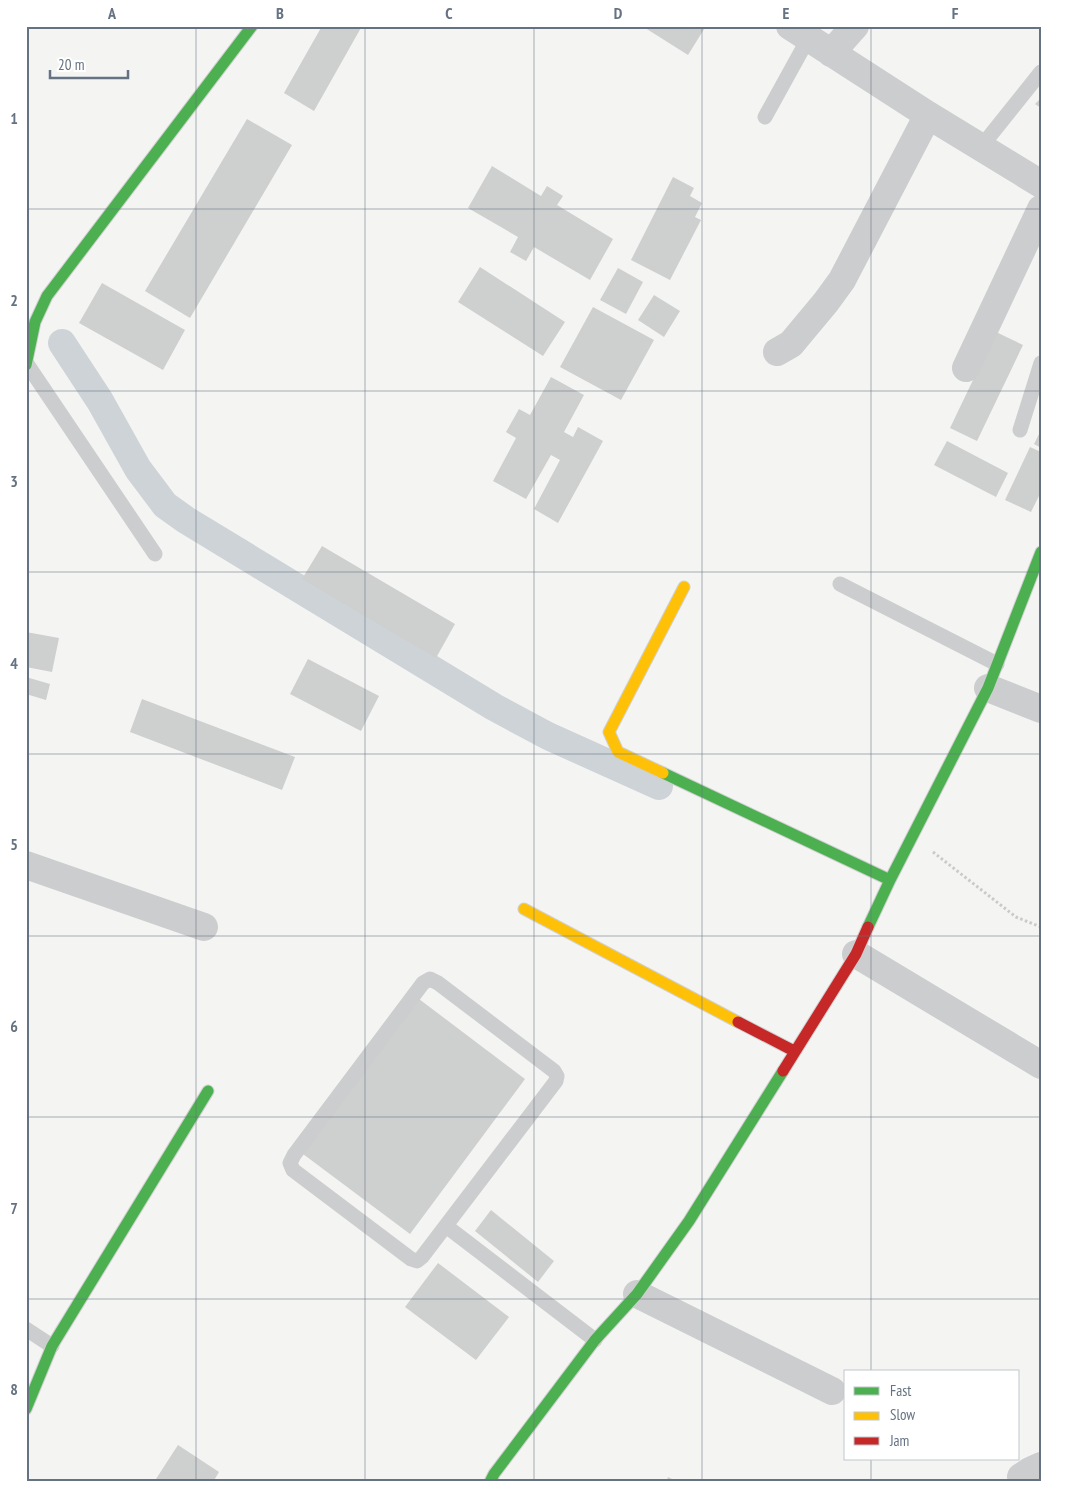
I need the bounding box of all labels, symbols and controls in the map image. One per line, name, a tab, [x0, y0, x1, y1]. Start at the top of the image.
text: A	[107, 3, 117, 23]
text: B	[276, 3, 284, 23]
text: C	[445, 3, 453, 23]
text: D	[614, 3, 623, 23]
text: E	[783, 3, 790, 23]
text: F	[952, 3, 959, 23]
scale bar	[50, 48, 128, 80]
text: 20 m	[58, 55, 84, 74]
text: 1	[10, 108, 18, 128]
text: 2	[10, 290, 18, 310]
text: 3	[10, 471, 18, 491]
text: 4	[10, 653, 18, 673]
text: 5	[10, 834, 18, 854]
text: 6	[10, 1016, 18, 1036]
text: 7	[10, 1198, 18, 1218]
legend	[844, 1370, 1020, 1460]
text: 8	[10, 1379, 18, 1399]
text: Fast	[890, 1381, 911, 1400]
text: Slow	[890, 1405, 915, 1424]
text: Jam	[889, 1431, 909, 1450]

